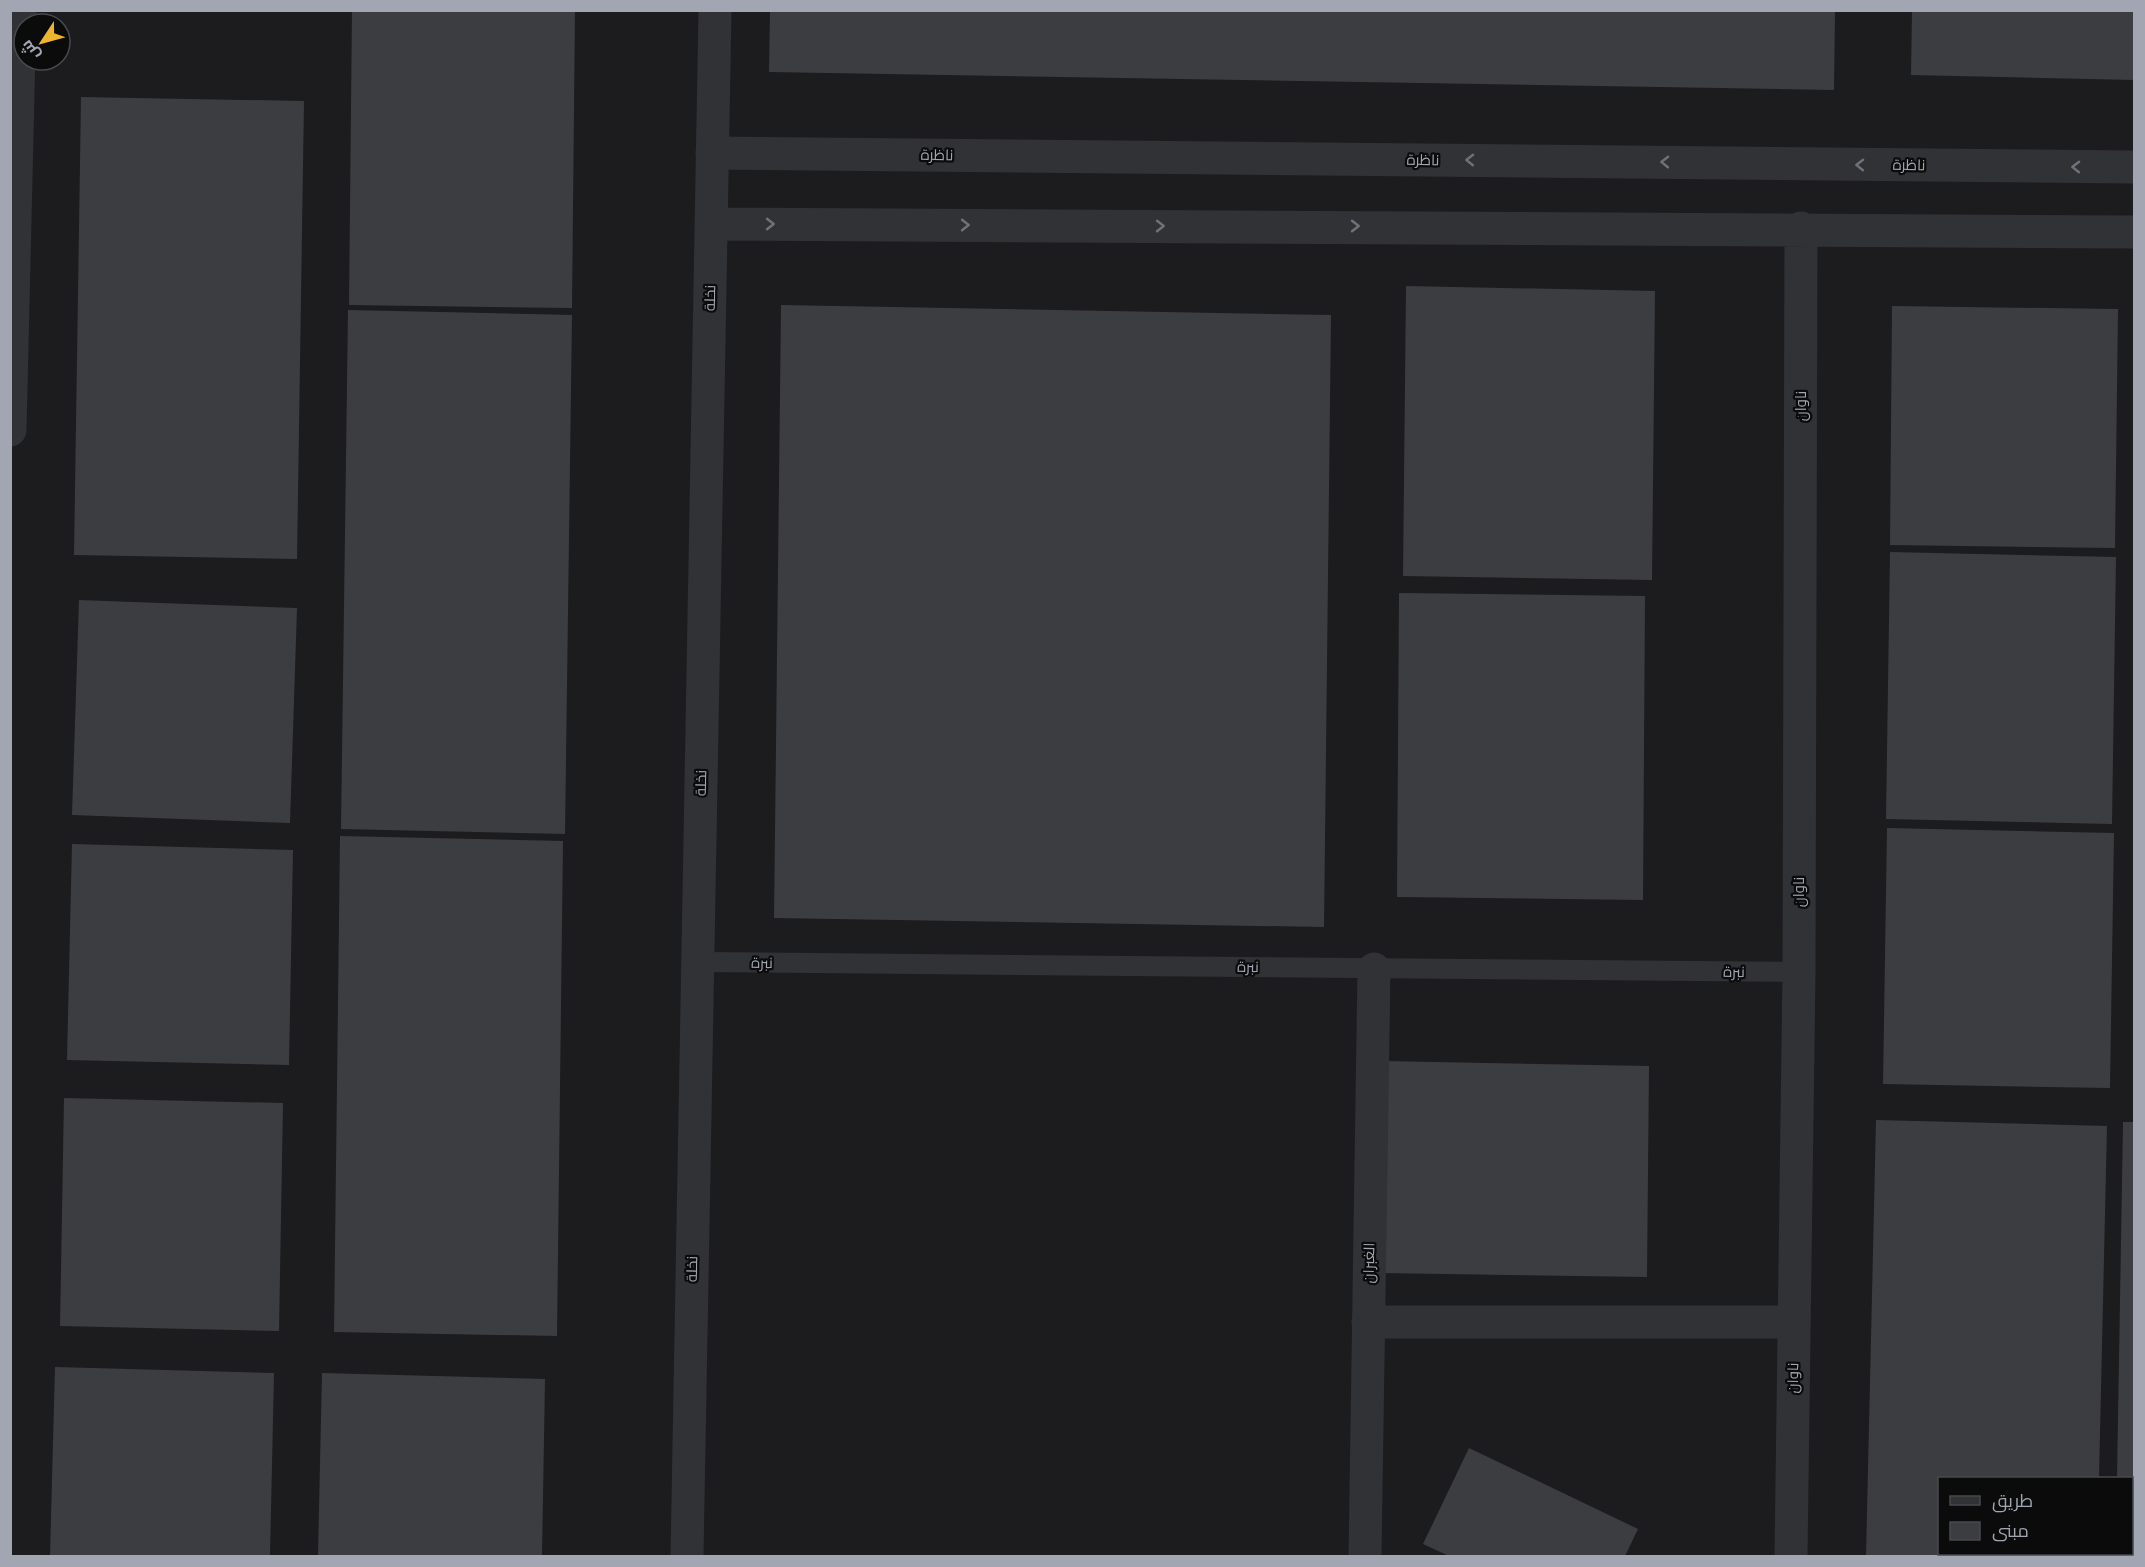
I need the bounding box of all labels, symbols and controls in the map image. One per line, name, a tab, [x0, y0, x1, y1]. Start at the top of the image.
north arrow	[12, 12, 72, 72]
text: ش	[17, 37, 44, 64]
street label: ناظرة	[920, 146, 954, 164]
street label: ناظرة	[1406, 151, 1440, 169]
one-way arrow	[1466, 154, 1475, 167]
one-way arrow	[1661, 156, 1670, 169]
street label: ناظرة	[1892, 156, 1926, 174]
one-way arrow	[1856, 158, 1865, 171]
one-way arrow	[2072, 161, 2081, 173]
one-way arrow	[765, 218, 774, 230]
one-way arrow	[960, 219, 969, 231]
one-way arrow	[1155, 219, 1164, 232]
one-way arrow	[1350, 220, 1359, 232]
street label: نخلة	[701, 285, 718, 311]
street label: ناوان	[1792, 391, 1811, 421]
street label: نخلة	[692, 770, 709, 796]
street label: ناوان	[1790, 877, 1809, 907]
street label: نبرة	[751, 954, 773, 972]
street label: نبرة	[1237, 958, 1259, 976]
street label: نبرة	[1723, 963, 1745, 981]
street label: الغبران	[1360, 1243, 1379, 1283]
street label: نخلة	[683, 1256, 700, 1282]
street label: ناوان	[1784, 1363, 1803, 1393]
legend	[1938, 1477, 2133, 1555]
text: طريق	[1992, 1490, 2033, 1513]
text: مبنى	[1992, 1520, 2029, 1542]

